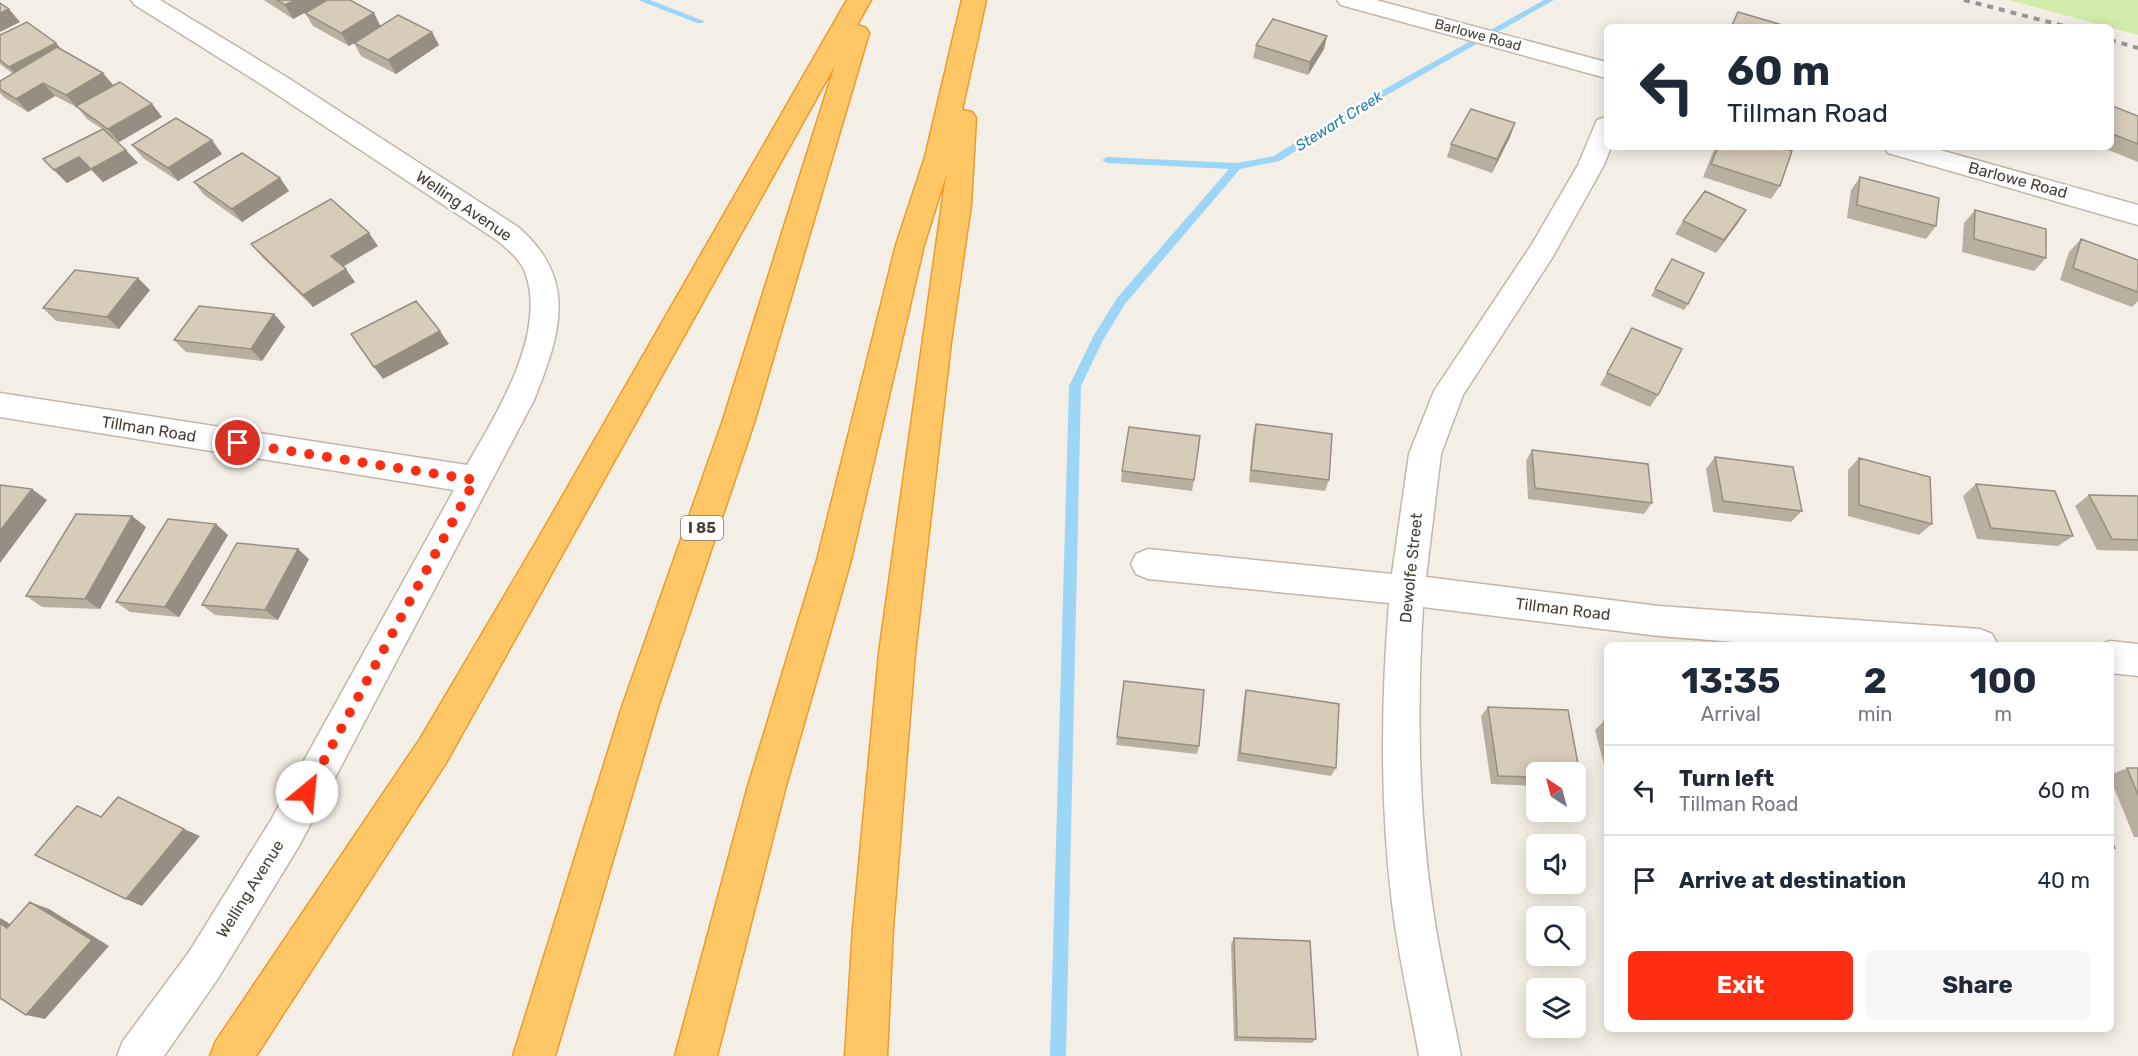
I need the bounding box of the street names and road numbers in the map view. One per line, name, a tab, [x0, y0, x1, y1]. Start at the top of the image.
street label: Barlowe Road	[1433, 15, 1523, 55]
street label: Barlowe Road	[1966, 158, 2070, 202]
street label: Welling Avenue	[412, 167, 516, 245]
street label: Tillman Road	[100, 412, 198, 446]
street label: Dewolfe Street	[1396, 512, 1426, 624]
road number: I 85	[681, 516, 723, 540]
street label: Tillman Road	[1514, 594, 1612, 624]
street label: Welling Avenue	[212, 836, 288, 941]

